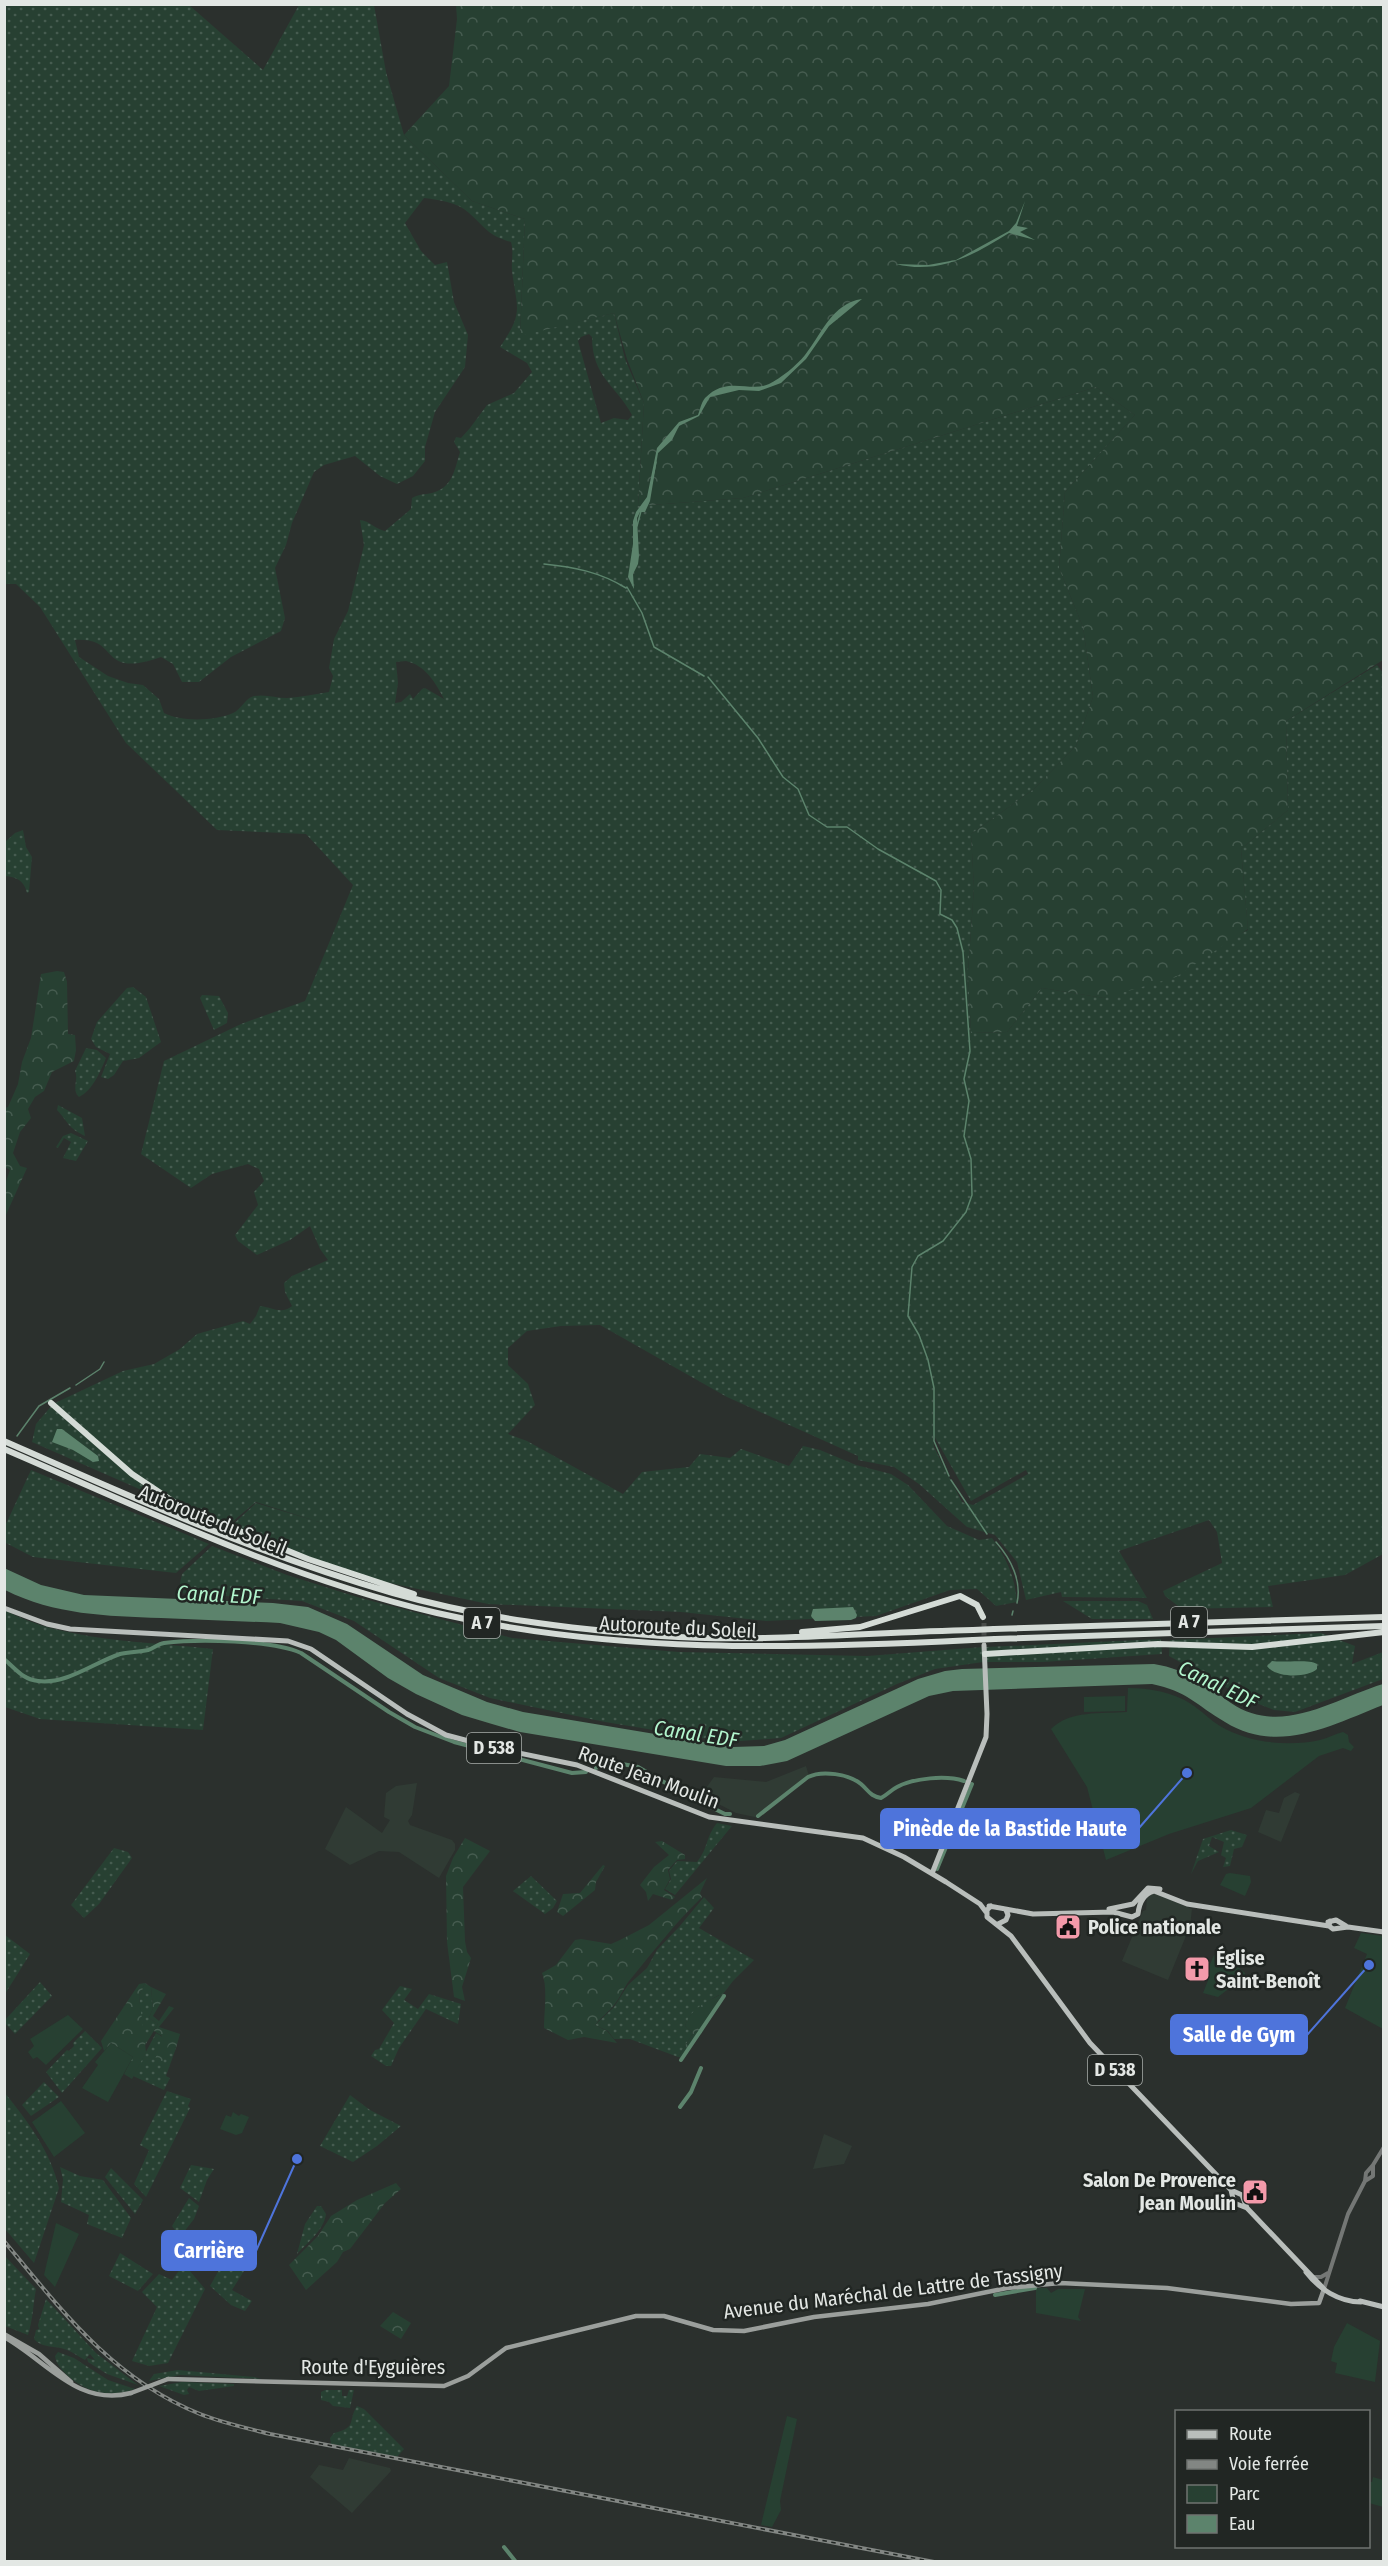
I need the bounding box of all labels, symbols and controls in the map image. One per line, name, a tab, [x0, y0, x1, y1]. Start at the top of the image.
street label: Autoroute du Soleil	[135, 1479, 291, 1561]
water label: Canal EDF	[176, 1580, 263, 1610]
road number: A 7	[1171, 1607, 1207, 1637]
road number: A 7	[464, 1608, 500, 1638]
street label: Autoroute du Soleil	[599, 1611, 757, 1643]
water label: Canal EDF	[1174, 1655, 1263, 1716]
water label: Canal EDF	[652, 1715, 741, 1754]
road number: D 538	[467, 1733, 521, 1763]
street label: Route Jean Moulin	[575, 1740, 723, 1814]
callout: Pinède de la Bastide Haute	[881, 1809, 1139, 1848]
text: Pinède de la Bastide Haute	[893, 1816, 1127, 1842]
public building icon: Police nationale	[1053, 1912, 1083, 1942]
place label: Police nationale	[1088, 1915, 1221, 1939]
place label: Église Saint-Benoît	[1216, 1945, 1321, 1993]
church icon: Église Saint-Benoît	[1182, 1954, 1212, 1984]
callout: Salle de Gym	[1171, 2015, 1307, 2054]
text: Salle de Gym	[1183, 2022, 1295, 2048]
road number: D 538	[1088, 2055, 1142, 2085]
place label: Salon De Provence Jean Moulin	[1083, 2168, 1236, 2215]
public building icon: Salon De Provence Jean Moulin	[1240, 2177, 1270, 2207]
callout: Carrière	[162, 2231, 256, 2270]
text: Carrière	[174, 2238, 245, 2264]
street label: Avenue du Maréchal de Lattre de Tassigny	[722, 2258, 1064, 2324]
street label: Route d'Eyguières	[301, 2355, 445, 2379]
legend	[1175, 2410, 1370, 2548]
text: Route	[1229, 2423, 1272, 2445]
text: Voie ferrée	[1229, 2453, 1309, 2475]
text: Parc	[1229, 2483, 1260, 2505]
text: Eau	[1229, 2513, 1255, 2535]

